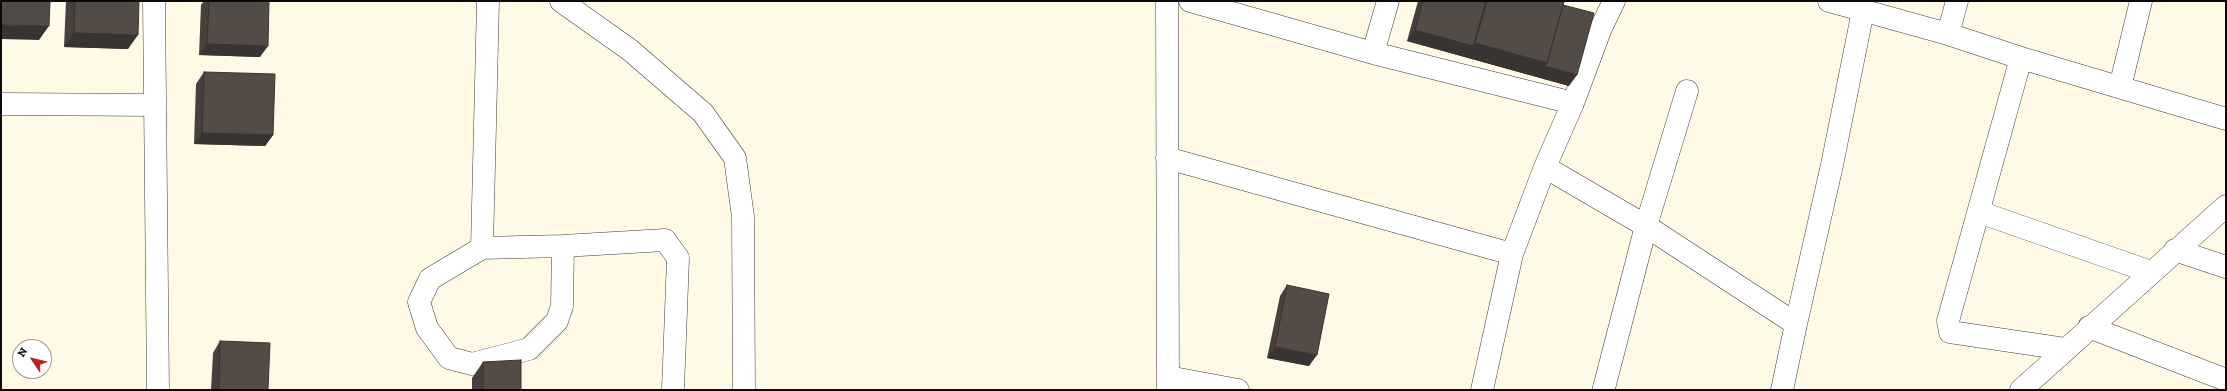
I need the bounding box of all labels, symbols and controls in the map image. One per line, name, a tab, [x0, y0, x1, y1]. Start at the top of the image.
north arrow	[12, 339, 52, 379]
text: N	[15, 345, 30, 360]

